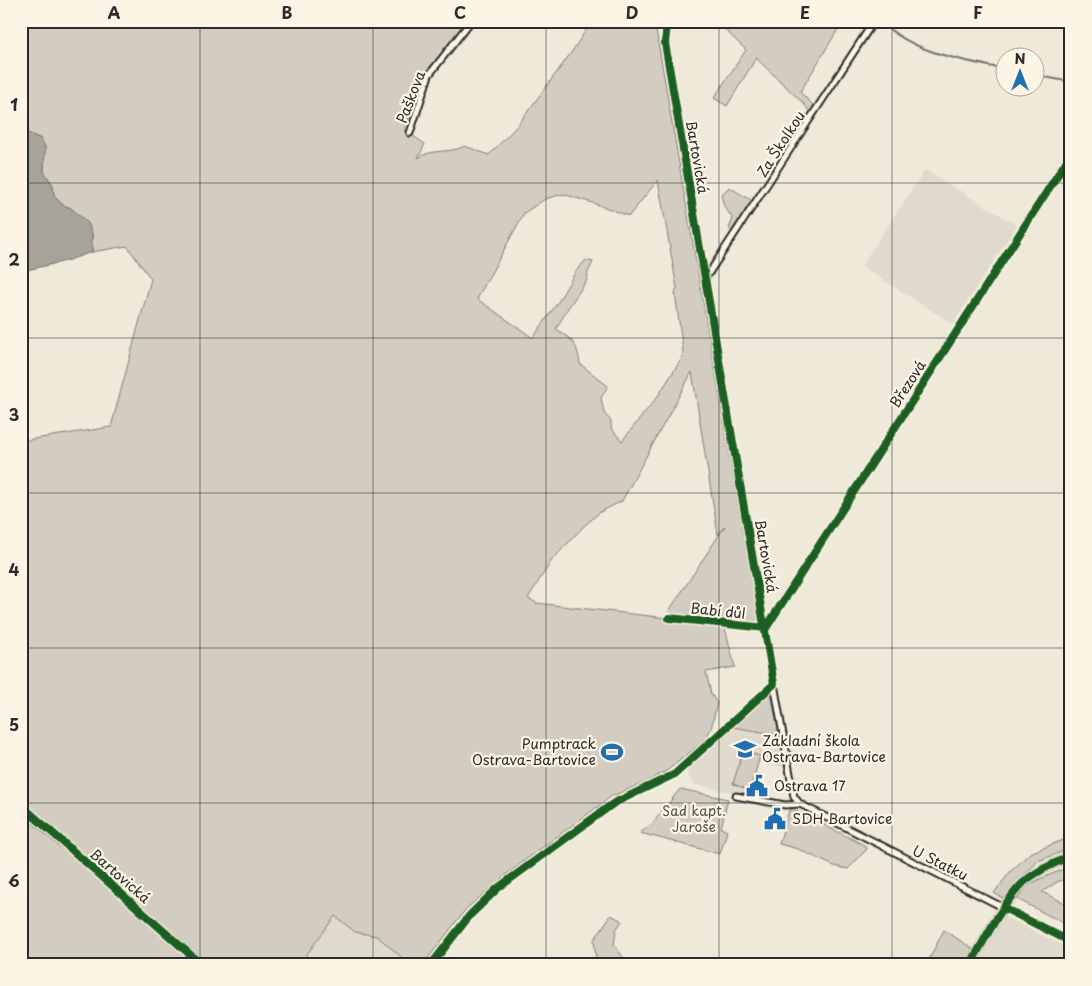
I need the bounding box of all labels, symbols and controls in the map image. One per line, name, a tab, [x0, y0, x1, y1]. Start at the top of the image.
text: A	[108, 0, 121, 24]
text: B	[282, 0, 293, 24]
text: C	[454, 0, 466, 24]
text: D	[626, 0, 638, 24]
text: E	[800, 0, 810, 24]
text: F	[973, 0, 983, 24]
north arrow	[994, 48, 1044, 98]
text: N	[1014, 48, 1026, 69]
street label: Paškova	[391, 67, 430, 126]
text: 1	[10, 92, 18, 116]
street label: Za Školkou	[751, 106, 810, 181]
street label: Bartovická	[681, 119, 714, 196]
text: 2	[8, 247, 20, 271]
street label: Březová	[884, 356, 931, 412]
text: 3	[9, 402, 19, 426]
street label: Bartovická	[750, 518, 783, 595]
text: 4	[9, 557, 20, 581]
street label: Babí důl	[690, 597, 747, 624]
text: 5	[9, 712, 19, 736]
place label: Základní škola Ostrava-Bartovice	[762, 730, 886, 767]
place label: Pumptrack Ostrava-Bartovice	[472, 733, 596, 770]
school or university icon: Základní škola Ostrava-Bartovice	[732, 736, 758, 762]
sports icon: Pumptrack Ostrava-Bartovice	[599, 739, 625, 765]
public building icon: Ostrava 17	[744, 773, 770, 799]
place label: Ostrava 17	[774, 775, 846, 796]
park label: Sad kapt. Jaroše	[662, 800, 726, 837]
public building icon: SDH Bartovice	[762, 806, 788, 832]
place label: SDH Bartovice	[792, 808, 892, 829]
street label: U Statku	[909, 840, 972, 885]
street label: Bartovická	[86, 843, 156, 908]
text: 6	[8, 868, 20, 892]

